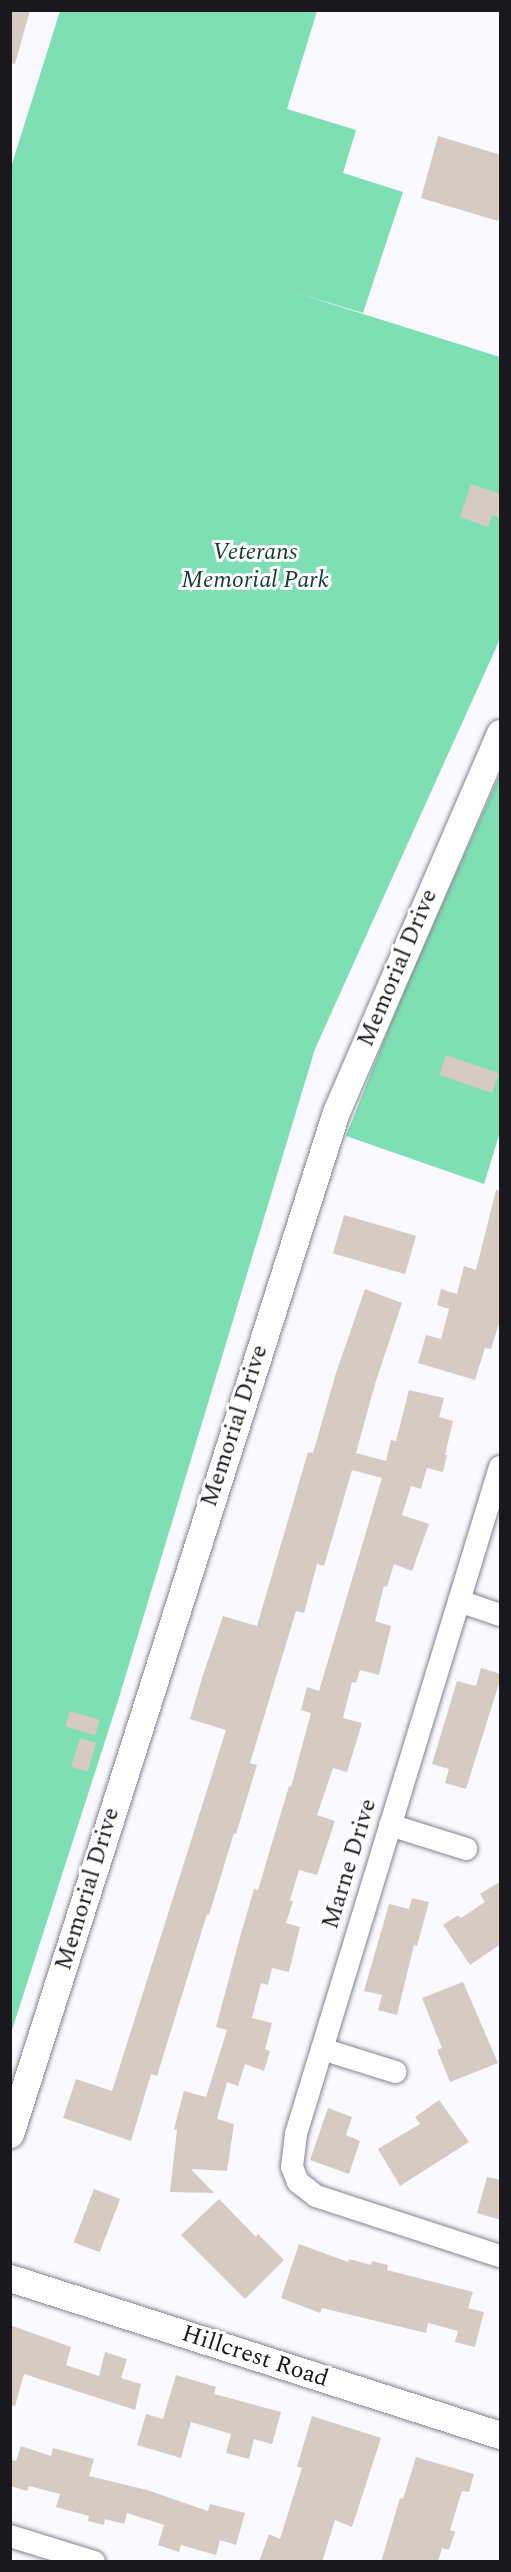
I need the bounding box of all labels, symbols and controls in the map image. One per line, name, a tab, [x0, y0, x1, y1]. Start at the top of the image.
park label: Veterans Memorial Park	[181, 539, 329, 595]
street label: Memorial Drive	[352, 885, 444, 1051]
street label: Memorial Drive	[195, 1341, 275, 1511]
street label: Marne Drive	[317, 1795, 383, 1933]
street label: Memorial Drive	[50, 1804, 126, 1974]
street label: Hillcrest Road	[178, 2320, 332, 2394]

